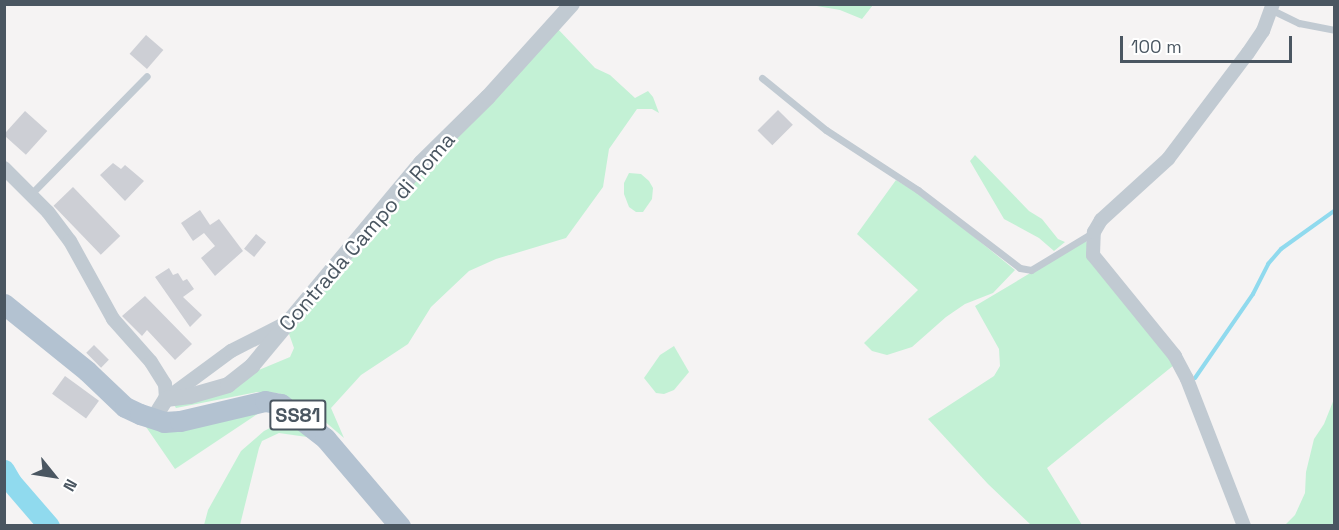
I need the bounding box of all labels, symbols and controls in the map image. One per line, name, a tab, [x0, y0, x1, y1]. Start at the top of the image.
scale bar	[1123, 24, 1296, 62]
text: 100 m	[1131, 35, 1182, 58]
street label: Contrada Campo di Roma	[274, 128, 460, 336]
road number: SS81	[268, 398, 328, 432]
north arrow	[24, 446, 84, 506]
text: N	[58, 475, 82, 495]

